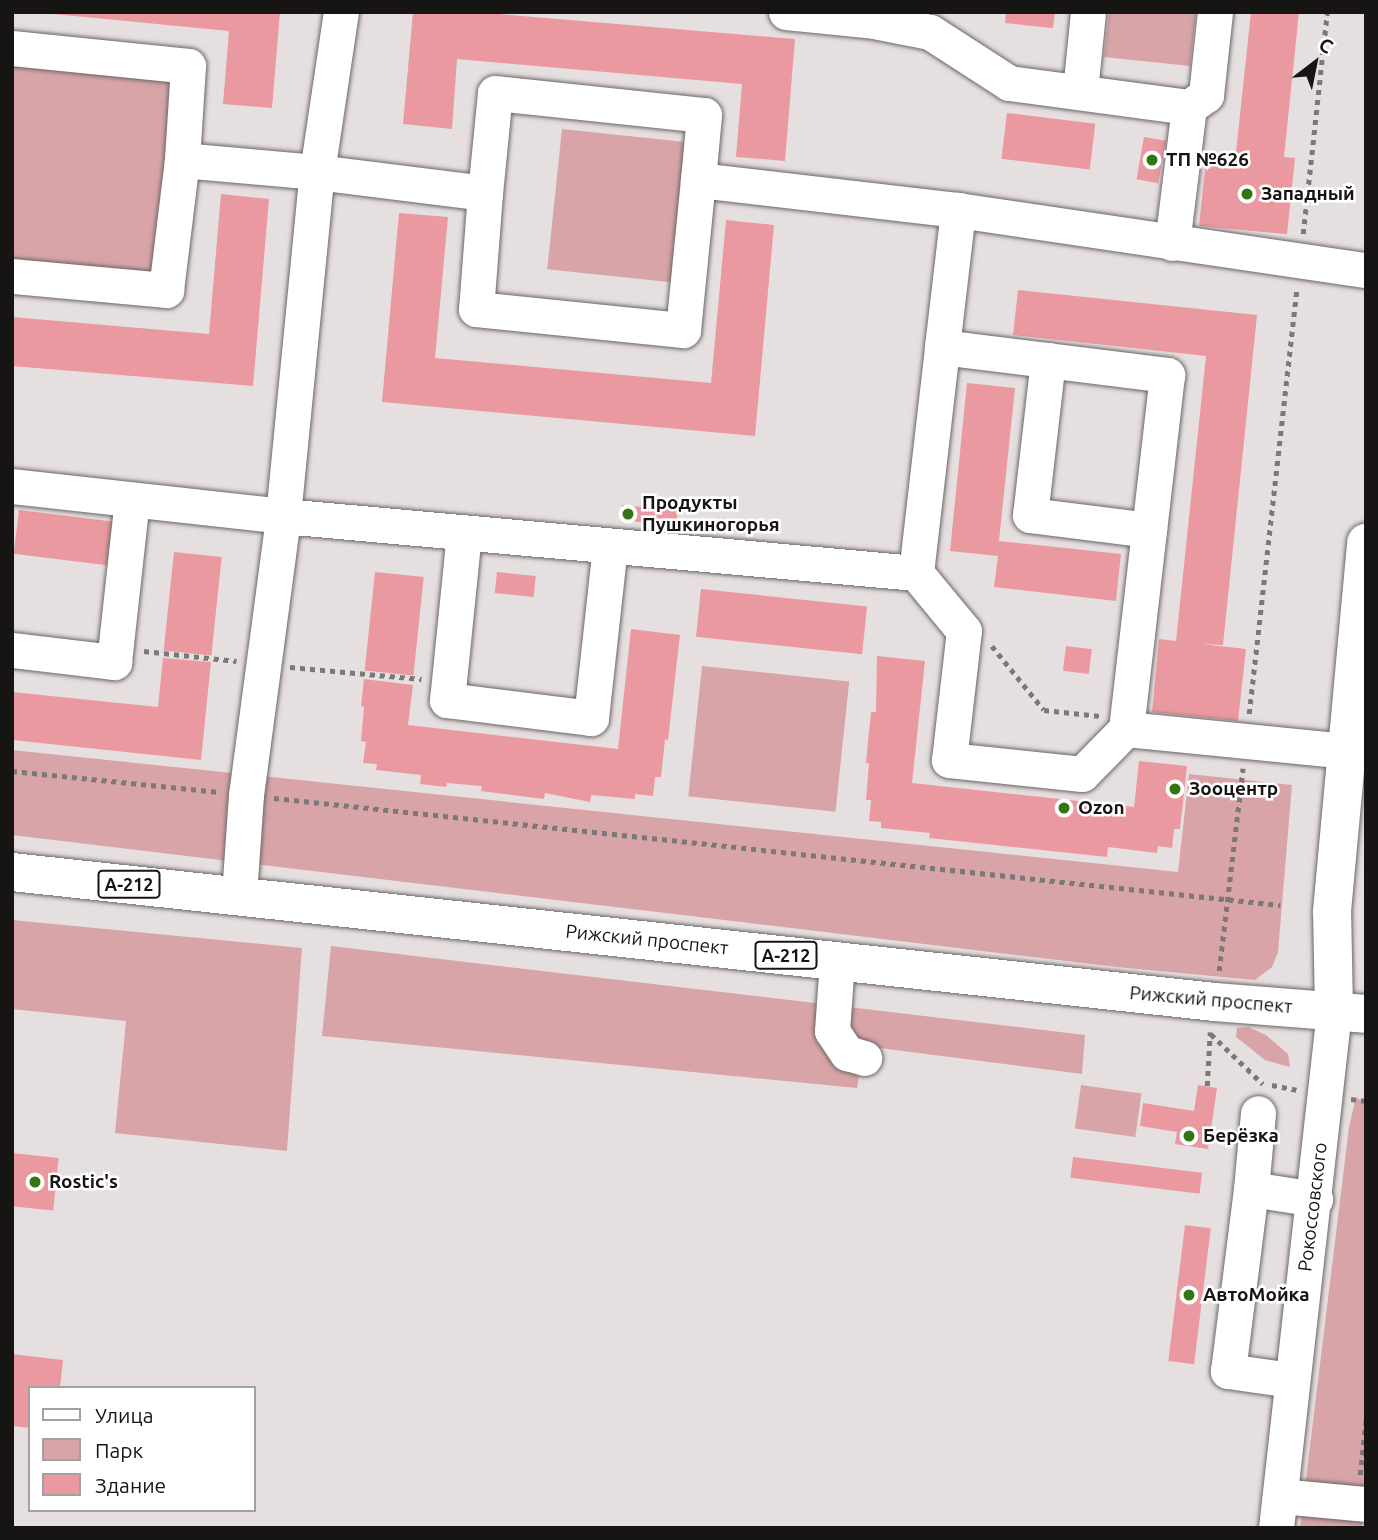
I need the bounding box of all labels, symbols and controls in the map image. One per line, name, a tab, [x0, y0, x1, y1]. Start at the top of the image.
north arrow	[1280, 28, 1350, 98]
text: С	[1315, 33, 1337, 58]
place label: ТП №626	[1166, 149, 1249, 171]
marker: ТП №626	[1144, 152, 1160, 168]
place label: Западный	[1261, 183, 1355, 205]
marker: Западный	[1239, 186, 1255, 202]
place label: Продукты Пушкиногорья	[642, 492, 780, 536]
marker: Продукты Пушкиногорья	[620, 506, 636, 522]
place label: Зооцентр	[1189, 778, 1278, 800]
marker: Зооцентр	[1167, 781, 1183, 797]
place label: Ozon	[1078, 797, 1125, 819]
marker: Ozon	[1056, 800, 1072, 816]
road number: А-212	[97, 870, 160, 898]
street label: Рижский проспект	[565, 920, 729, 960]
road number: А-212	[754, 940, 818, 970]
street label: Рижский проспект	[1129, 982, 1293, 1018]
place label: Берёзка	[1203, 1125, 1279, 1147]
marker: Берёзка	[1181, 1128, 1197, 1144]
street label: Рокоссовского	[1294, 1141, 1332, 1273]
place label: Rostic's	[49, 1171, 118, 1193]
marker: Rostic's	[27, 1174, 43, 1190]
place label: АвтоМойка	[1203, 1284, 1309, 1306]
marker: АвтоМойка	[1181, 1287, 1197, 1303]
legend	[28, 1386, 256, 1512]
text: Улица	[95, 1403, 153, 1427]
text: Парк	[95, 1438, 143, 1462]
text: Здание	[95, 1473, 166, 1497]

